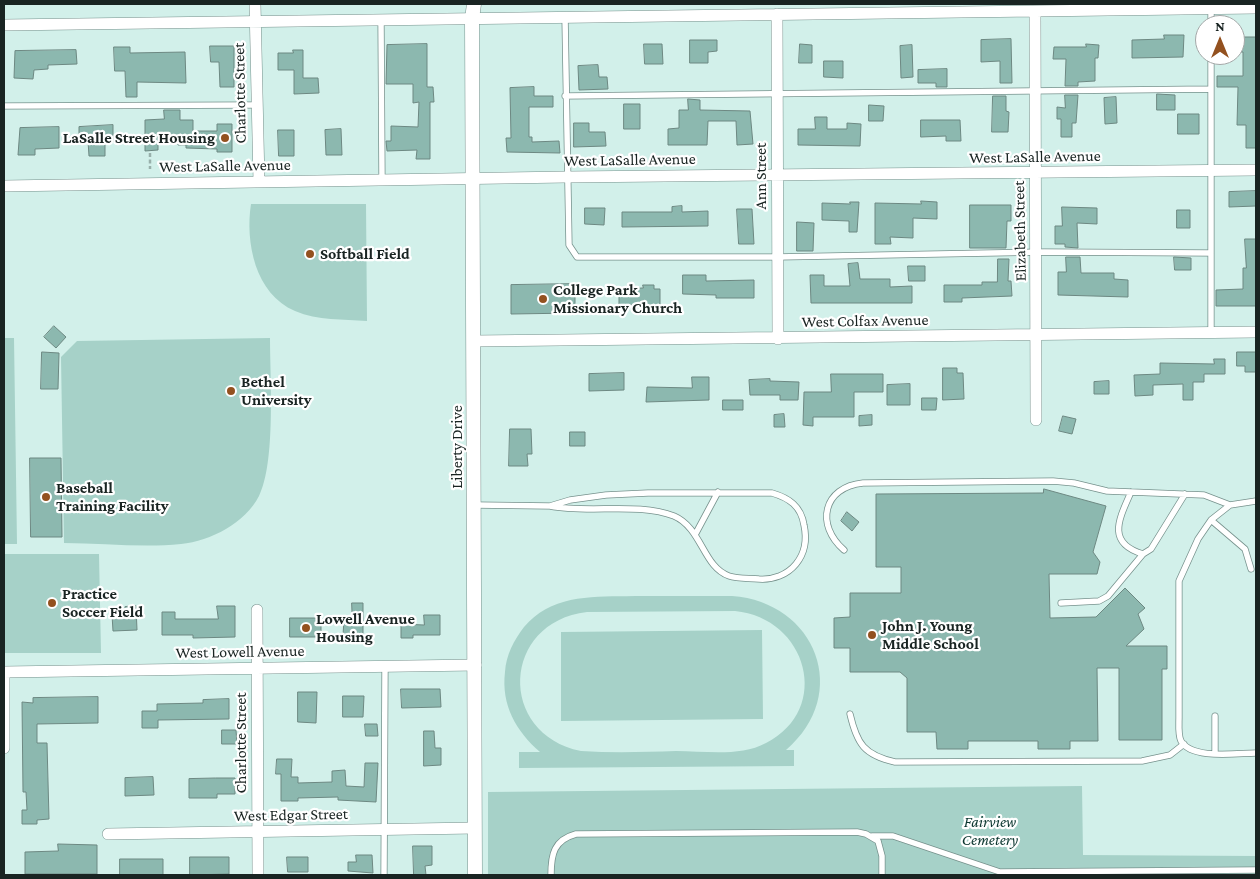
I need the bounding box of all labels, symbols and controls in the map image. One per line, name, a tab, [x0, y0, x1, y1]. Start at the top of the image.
north arrow	[1195, 15, 1245, 65]
text: N	[1215, 18, 1225, 34]
street label: Charlotte Street	[230, 42, 250, 144]
place label: LaSalle Street Housing	[63, 128, 215, 148]
marker: LaSalle Street Housing	[219, 132, 231, 144]
street label: Ann Street	[751, 143, 771, 209]
street label: West LaSalle Avenue	[969, 146, 1101, 168]
street label: West LaSalle Avenue	[564, 149, 696, 171]
street label: West LaSalle Avenue	[159, 155, 291, 177]
street label: Elizabeth Street	[1010, 180, 1030, 282]
place label: Softball Field	[320, 244, 410, 264]
marker: Softball Field	[304, 248, 316, 260]
place label: College Park Missionary Church	[553, 280, 682, 318]
marker: College Park Missionary Church	[537, 293, 549, 305]
street label: West Colfax Avenue	[801, 310, 929, 332]
place label: Bethel University	[241, 372, 311, 410]
marker: Bethel University	[225, 385, 237, 397]
street label: Liberty Drive	[447, 405, 467, 489]
place label: Baseball Training Facility	[56, 478, 168, 516]
marker: Baseball Training Facility	[40, 491, 52, 503]
place label: Practice Soccer Field	[62, 584, 143, 622]
marker: Practice Soccer Field	[46, 597, 58, 609]
place label: Lowell Avenue Housing	[316, 609, 415, 647]
place label: John J. Young Middle School	[882, 616, 979, 654]
marker: Lowell Avenue Housing	[300, 622, 312, 634]
marker: John J. Young Middle School	[866, 629, 878, 641]
street label: West Lowell Avenue	[175, 641, 305, 663]
street label: Charlotte Street	[231, 692, 251, 794]
street label: West Edgar Street	[234, 804, 348, 826]
park label: Fairview Cemetery	[962, 812, 1018, 850]

